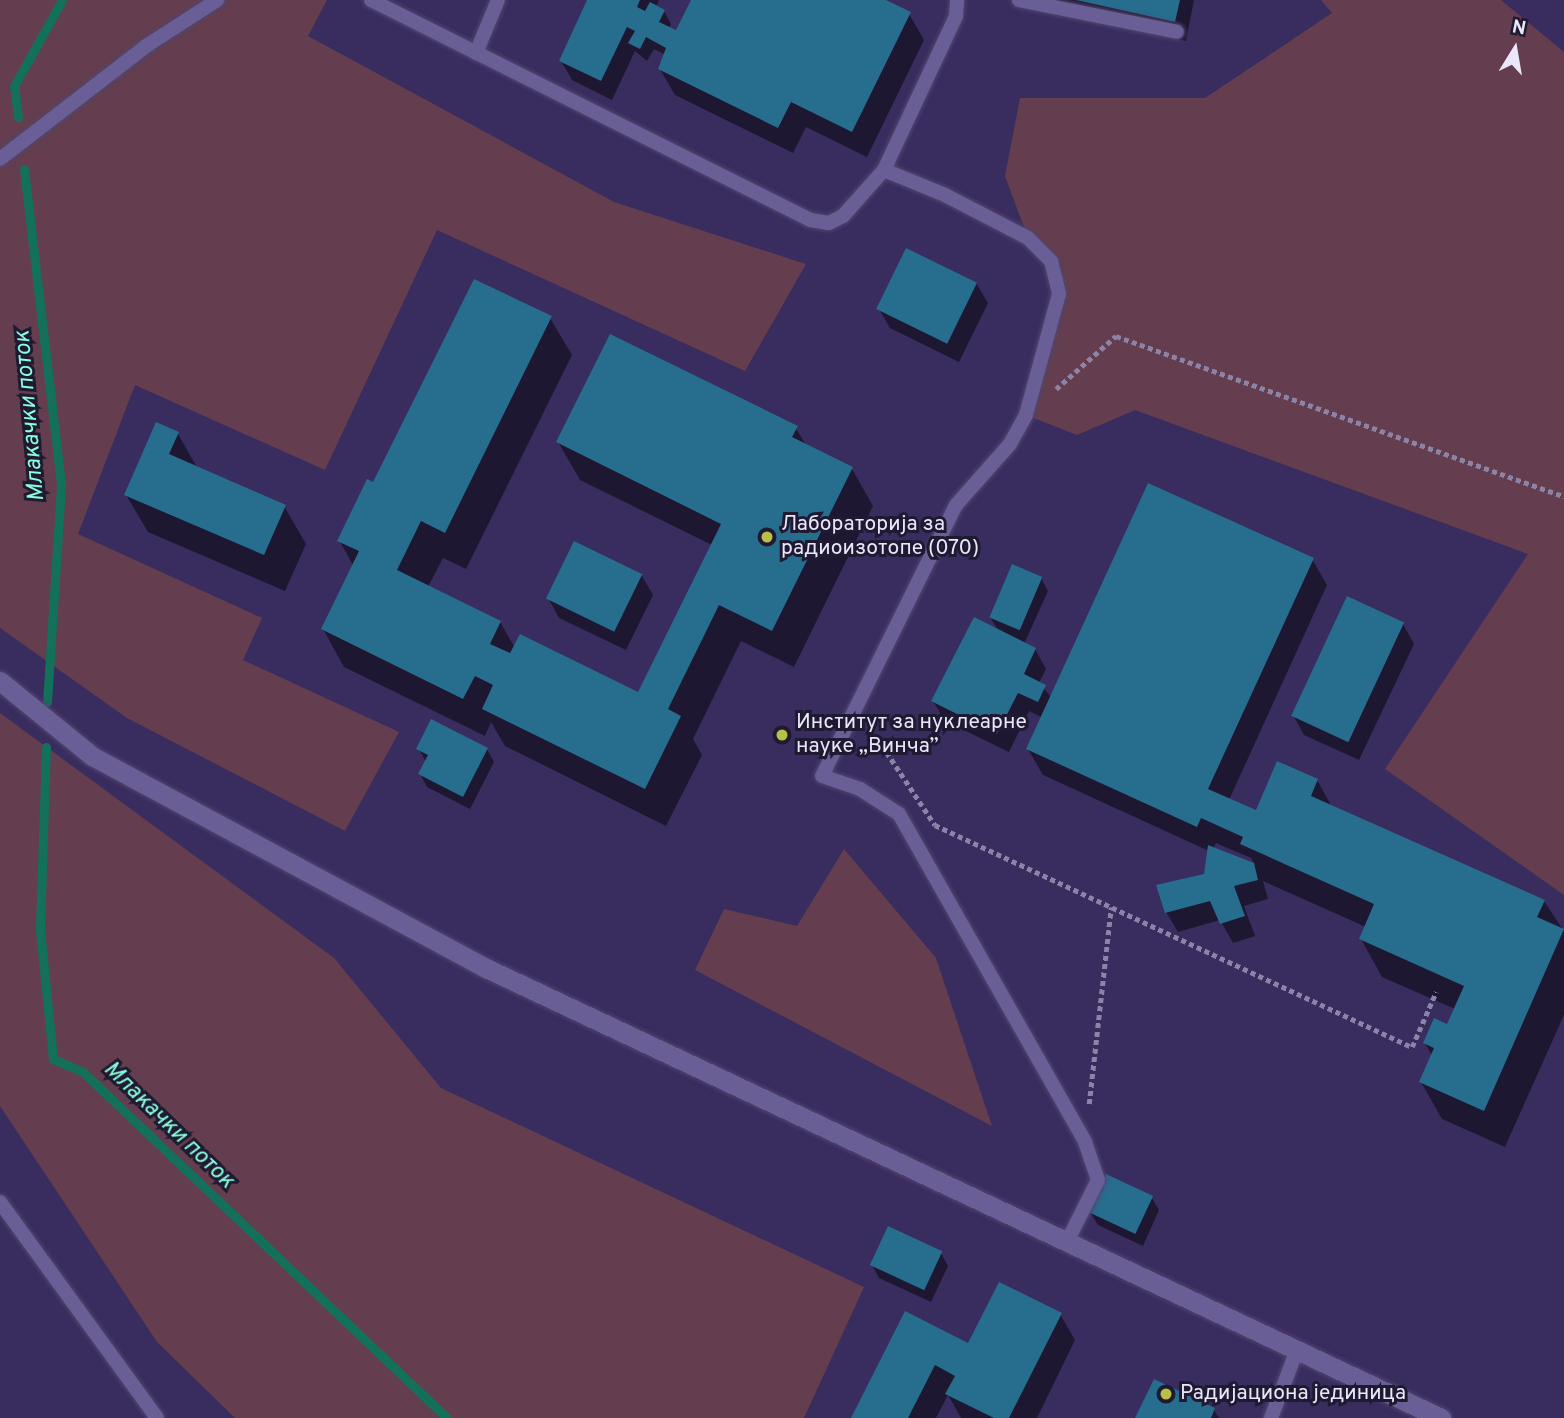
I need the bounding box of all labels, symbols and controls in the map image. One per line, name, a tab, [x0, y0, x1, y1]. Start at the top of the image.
north arrow	[1480, 14, 1550, 84]
text: N	[1510, 15, 1528, 41]
water label: Млакачки поток	[10, 329, 52, 503]
place label: Лабораторија за радиоизотопе (070)	[781, 512, 979, 562]
marker: Лабораторија за радиоизотопе (070)	[759, 529, 775, 545]
place label: Институт за нуклеарне науке „Винча”	[796, 710, 1027, 760]
marker: Институт за нуклеарне науке „Винча”	[774, 727, 790, 743]
water label: Млакачки поток	[97, 1056, 239, 1196]
place label: Радијациона јединица	[1180, 1381, 1406, 1407]
marker: Радијациона јединица	[1158, 1386, 1174, 1402]

